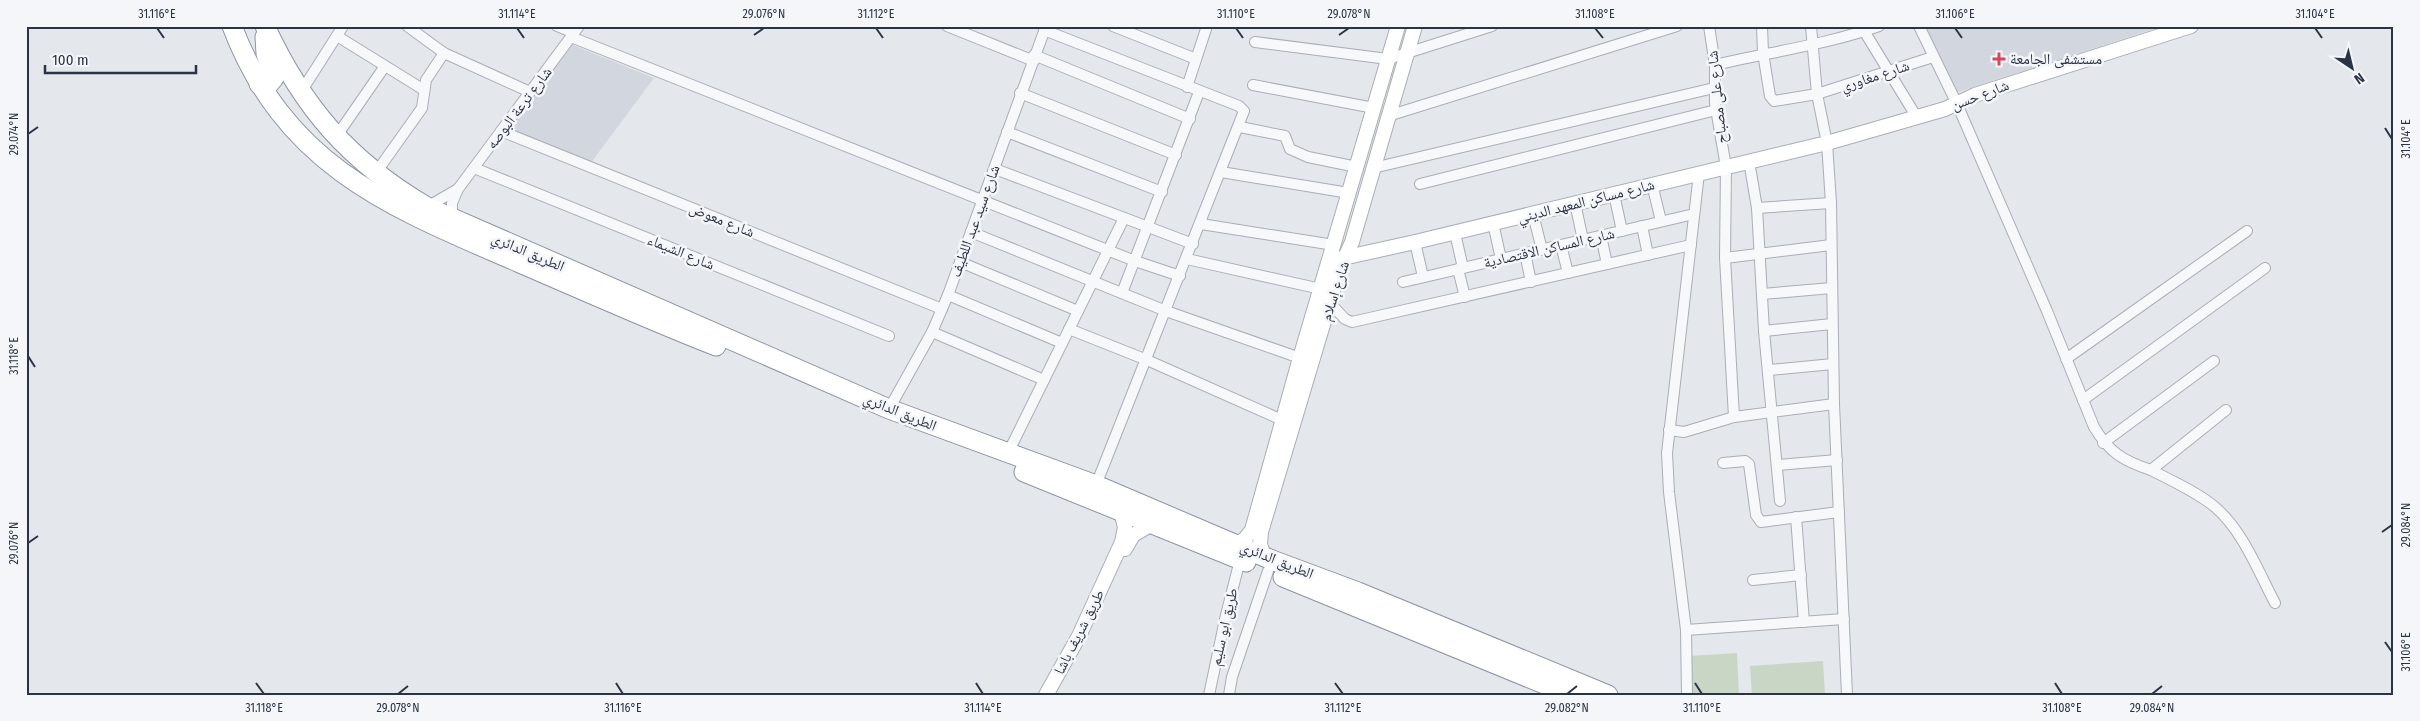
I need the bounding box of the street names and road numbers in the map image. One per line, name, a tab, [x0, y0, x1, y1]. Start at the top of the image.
street label: شارع على مصباح	[1703, 49, 1732, 144]
street label: شارع مغاوري	[1838, 56, 1913, 98]
street label: شارع ترعة البوصه	[482, 63, 557, 153]
street label: شارع حسن	[1949, 76, 2012, 115]
street label: شارع سيد عبد اللطيف	[946, 162, 1005, 280]
street label: شارع مساكن المعهد الديني	[1516, 175, 1657, 229]
street label: شارع معوض	[686, 199, 757, 242]
street label: شارع المساكن الاقتصادية	[1482, 224, 1617, 273]
street label: الطريق الدائري	[488, 229, 567, 278]
street label: شارع الشيماء	[644, 230, 717, 275]
street label: شارع إسلام	[1317, 259, 1354, 324]
street label: الطريق الدائري	[860, 389, 939, 437]
street label: الطريق الدائري	[1237, 537, 1316, 585]
street label: طريق ابو سليم	[1206, 586, 1243, 668]
street label: طريق شريف باشا	[1050, 587, 1109, 678]

